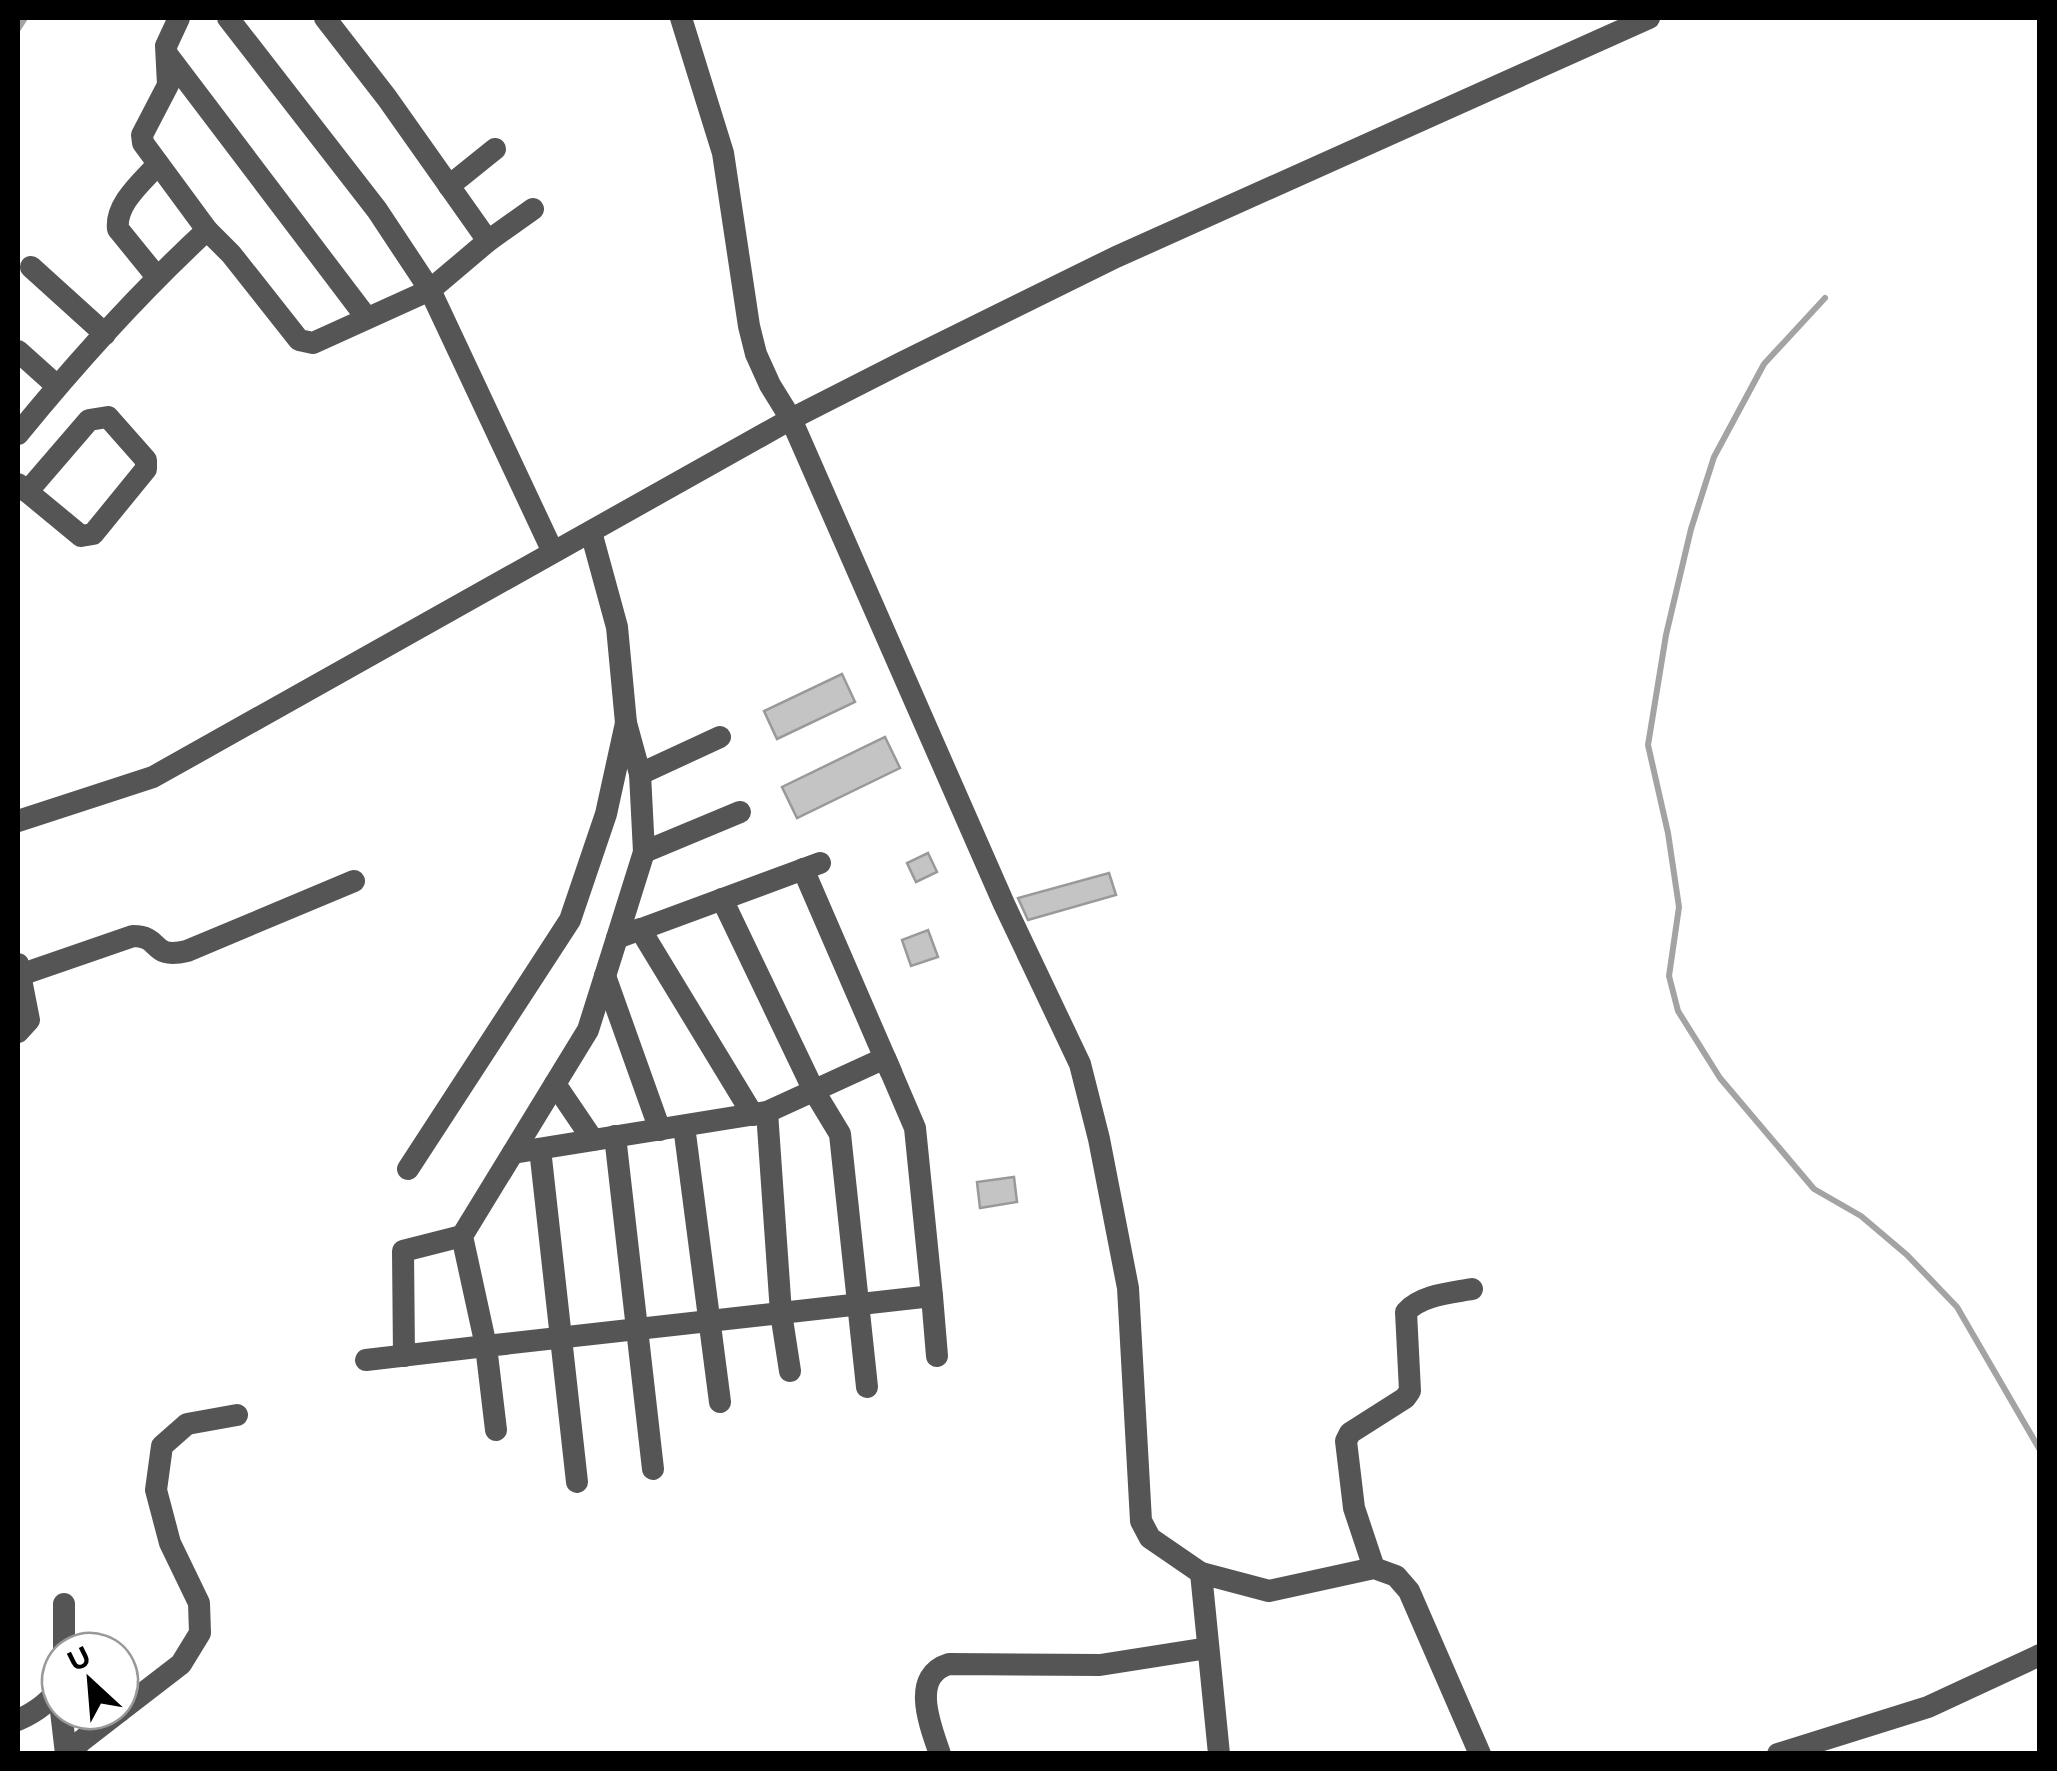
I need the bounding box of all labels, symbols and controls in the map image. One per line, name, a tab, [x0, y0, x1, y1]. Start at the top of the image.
north arrow	[40, 1631, 140, 1731]
text: U	[62, 1638, 96, 1679]

